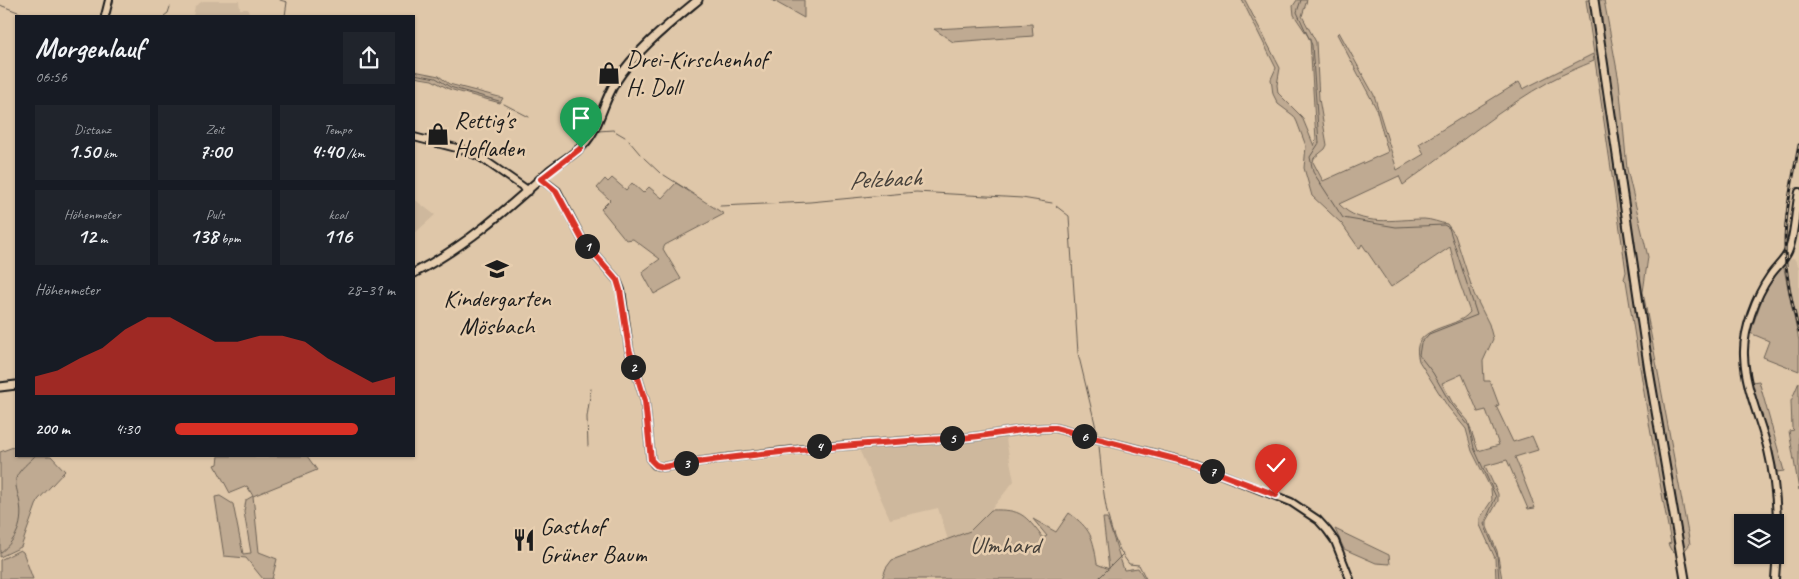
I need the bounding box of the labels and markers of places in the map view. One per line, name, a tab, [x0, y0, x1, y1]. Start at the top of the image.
place label: Drei-Kirschenhof H. Doll	[626, 44, 772, 102]
shop icon: Drei-Kirschenhof H. Doll	[596, 60, 622, 86]
pin	[560, 97, 602, 148]
place label: Rettig's Hofladen	[454, 105, 525, 163]
shop icon: Rettig's Hofladen	[425, 121, 451, 147]
pin: 1	[574, 234, 600, 258]
school or university icon: Kindergarten Mösbach	[484, 256, 510, 282]
place label: Kindergarten Mösbach	[444, 283, 552, 341]
pin: 2	[620, 354, 646, 380]
pin: 6	[1072, 424, 1096, 448]
pin: 5	[940, 426, 964, 450]
pin: 4	[806, 434, 832, 458]
pin	[1255, 444, 1297, 495]
pin: 3	[674, 450, 698, 476]
pin: 7	[1200, 458, 1224, 484]
place label: Gasthof Grüner Baum	[540, 511, 647, 569]
restaurant icon: Gasthof Grüner Baum	[511, 527, 537, 553]

